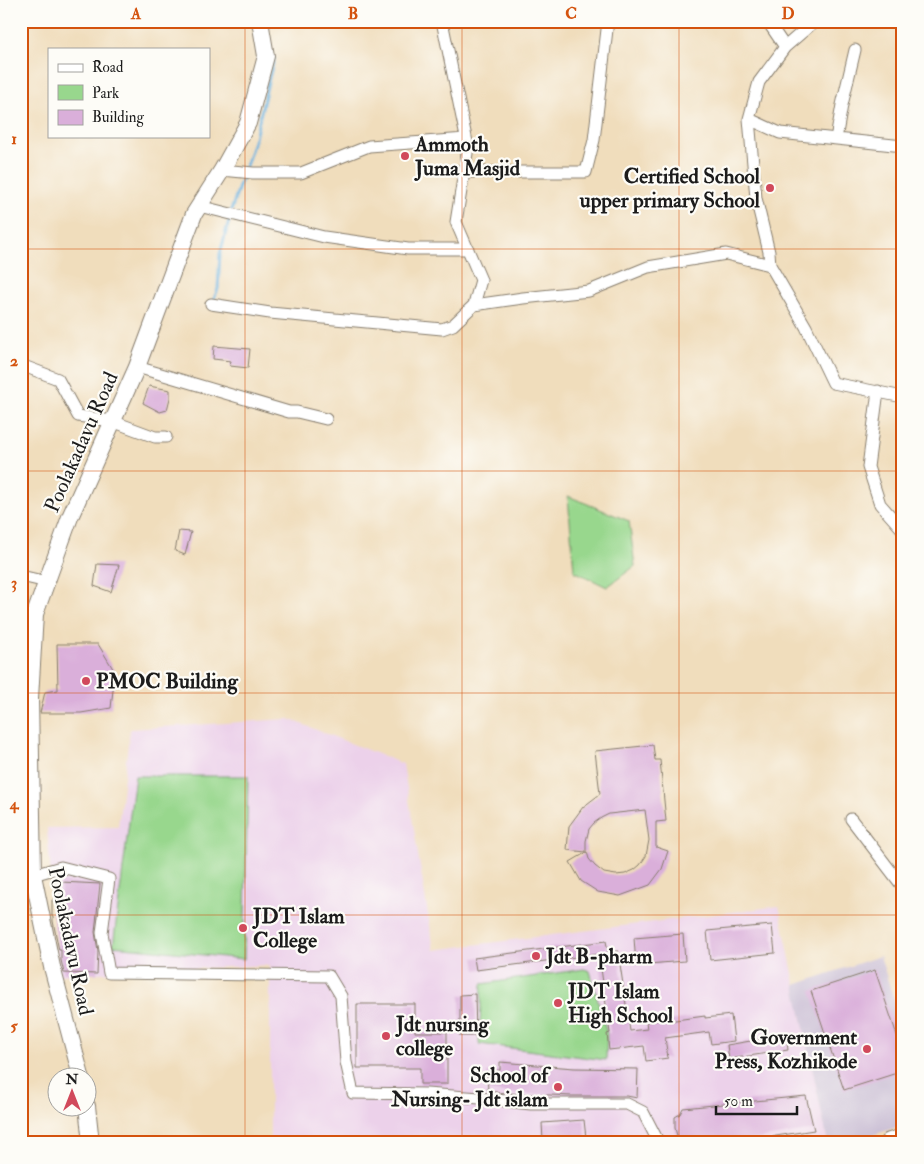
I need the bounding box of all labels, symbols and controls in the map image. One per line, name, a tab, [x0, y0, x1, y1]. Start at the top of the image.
text: A	[130, 4, 142, 24]
text: B	[348, 4, 358, 24]
text: C	[565, 4, 577, 24]
text: D	[781, 4, 795, 24]
legend	[48, 48, 210, 138]
text: Road	[92, 58, 124, 77]
text: Park	[92, 84, 119, 103]
text: Building	[92, 108, 144, 127]
text: 1	[11, 129, 17, 149]
place label: Ammoth Juma Masjid	[414, 131, 521, 182]
marker: Ammoth Juma Masjid	[399, 150, 411, 162]
place label: Certified School upper primary School	[579, 163, 761, 214]
marker: Certified School upper primary School	[764, 182, 776, 194]
text: 2	[10, 351, 18, 371]
street label: Poolakadavu Road	[38, 367, 125, 517]
text: 3	[11, 573, 17, 593]
place label: PMOC Building	[96, 668, 238, 695]
marker: PMOC Building	[80, 675, 92, 687]
text: 4	[9, 794, 20, 814]
street label: Poolakadavu Road	[42, 864, 100, 1019]
place label: JDT Islam College	[252, 903, 345, 954]
marker: JDT Islam College	[237, 922, 249, 934]
place label: Jdt B-pharm	[545, 943, 653, 970]
marker: Jdt B-pharm	[530, 950, 542, 962]
place label: JDT Islam High School	[567, 978, 674, 1029]
marker: JDT Islam High School	[552, 997, 564, 1009]
place label: Jdt nursing college	[395, 1011, 490, 1062]
text: 5	[10, 1016, 18, 1036]
place label: Government Press, Kozhikode	[714, 1024, 857, 1075]
marker: Jdt nursing college	[380, 1030, 392, 1042]
marker: Government Press, Kozhikode	[861, 1043, 873, 1055]
place label: School of Nursing- Jdt islam	[390, 1062, 551, 1113]
north arrow	[48, 1066, 98, 1116]
text: N	[65, 1071, 79, 1088]
marker: School of Nursing- Jdt islam	[552, 1081, 564, 1093]
scale bar	[716, 1084, 798, 1116]
text: 50 m	[724, 1092, 753, 1111]

